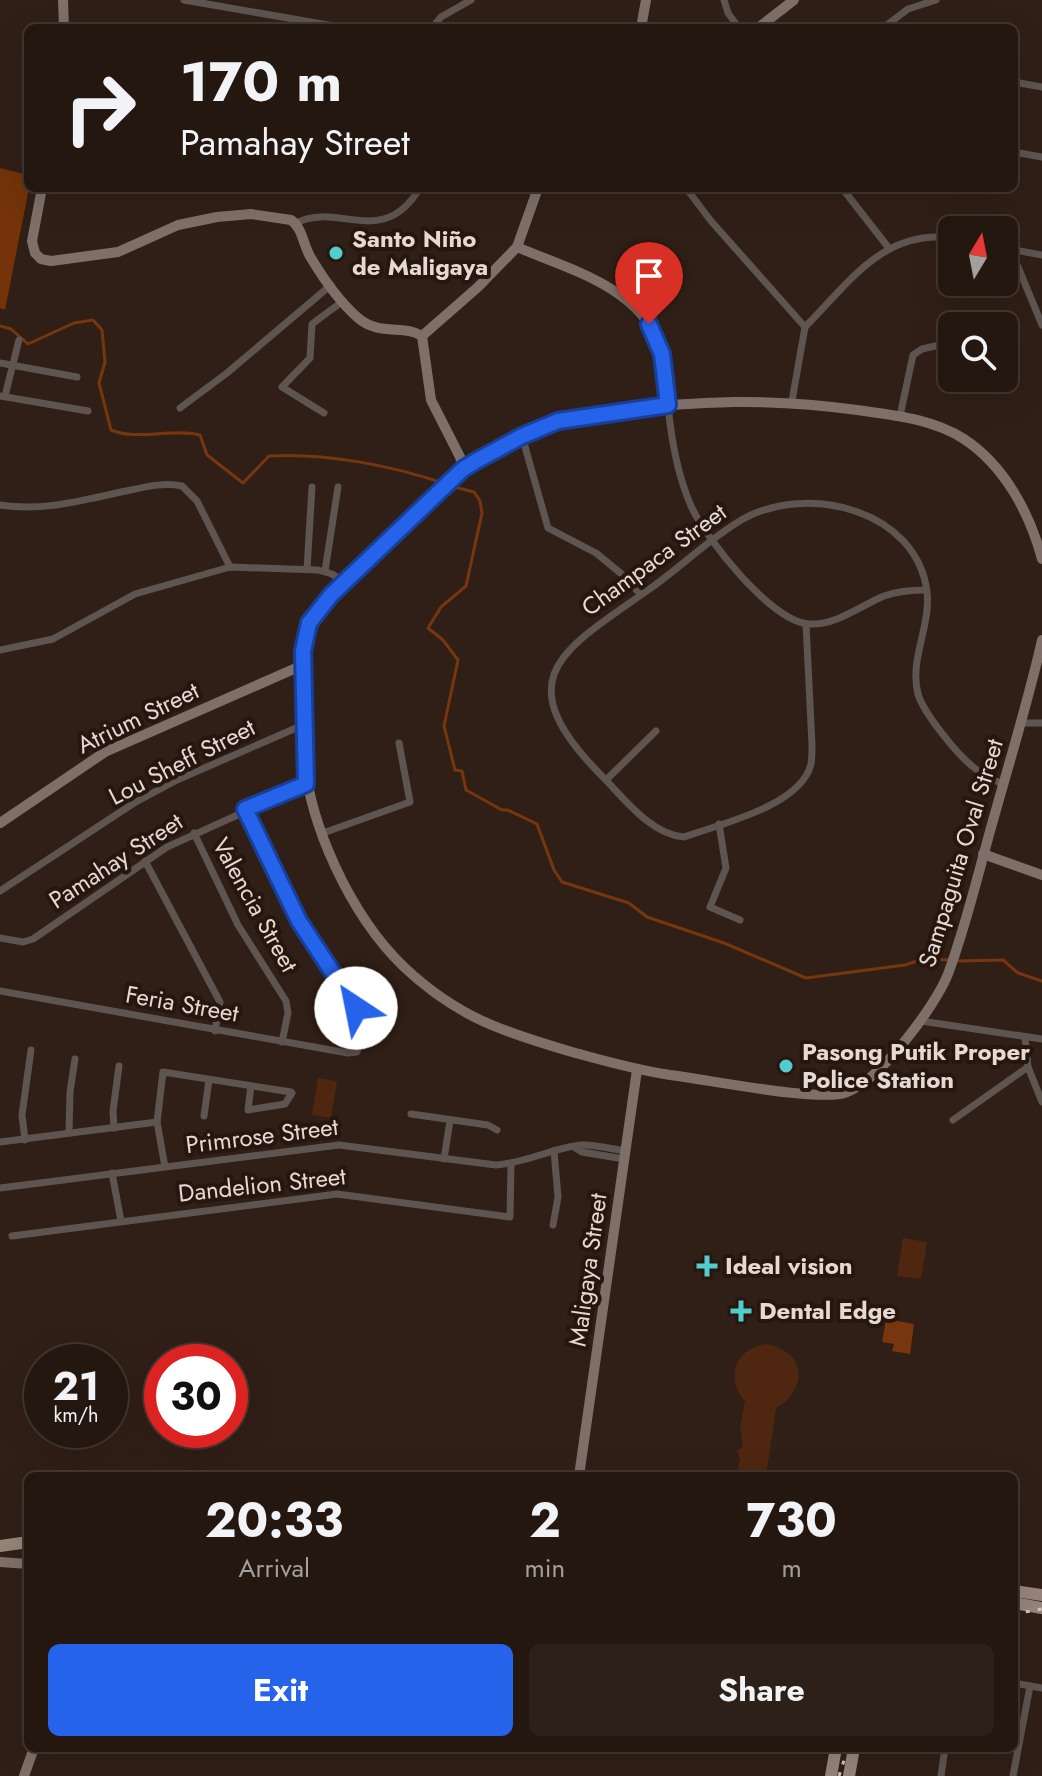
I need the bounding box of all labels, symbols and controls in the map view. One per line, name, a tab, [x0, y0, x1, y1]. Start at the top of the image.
text: 170 m	[180, 41, 342, 122]
icon: right	[48, 56, 152, 160]
text: Pamahay Street	[180, 116, 410, 168]
north arrow	[938, 216, 1018, 296]
map controls	[938, 216, 1018, 392]
place label: Santo Niño de Maligaya	[352, 221, 488, 284]
pin	[615, 242, 683, 324]
marker: Santo Niño de Maligaya	[327, 244, 345, 262]
icon: arrive	[627, 254, 671, 298]
button: search	[938, 312, 1018, 392]
street label: Champaca Street	[574, 495, 734, 624]
street label: Atrium Street	[71, 673, 205, 762]
street label: Lou Sheff Street	[103, 710, 261, 813]
street label: Sampaguita Oval Street	[909, 734, 1012, 971]
street label: Pamahay Street	[42, 804, 190, 917]
street label: Valencia Street	[204, 831, 307, 979]
position arrow	[314, 966, 398, 1050]
street label: Feria Street	[123, 976, 242, 1031]
place label: Pasong Putik Proper Police Station	[802, 1034, 1030, 1097]
marker: Pasong Putik Proper Police Station	[777, 1057, 795, 1075]
street label: Primrose Street	[184, 1109, 340, 1162]
street label: Dandelion Street	[176, 1158, 348, 1211]
street label: Maligaya Street	[559, 1191, 616, 1349]
place label: Ideal vision	[725, 1248, 853, 1283]
marker: Ideal vision	[696, 1255, 718, 1277]
place label: Dental Edge	[759, 1293, 896, 1328]
marker: Dental Edge	[730, 1300, 752, 1322]
speed limit sign: 30	[144, 1344, 248, 1448]
text: 21	[53, 1357, 99, 1415]
text: km/h	[53, 1401, 99, 1430]
text: 20:33	[205, 1486, 343, 1555]
text: 2	[529, 1486, 561, 1555]
text: 730	[746, 1486, 837, 1555]
text: Arrival	[238, 1549, 310, 1587]
text: min	[525, 1549, 565, 1587]
text: m	[781, 1549, 802, 1587]
button: Exit	[48, 1644, 513, 1736]
button: Share	[529, 1644, 994, 1736]

